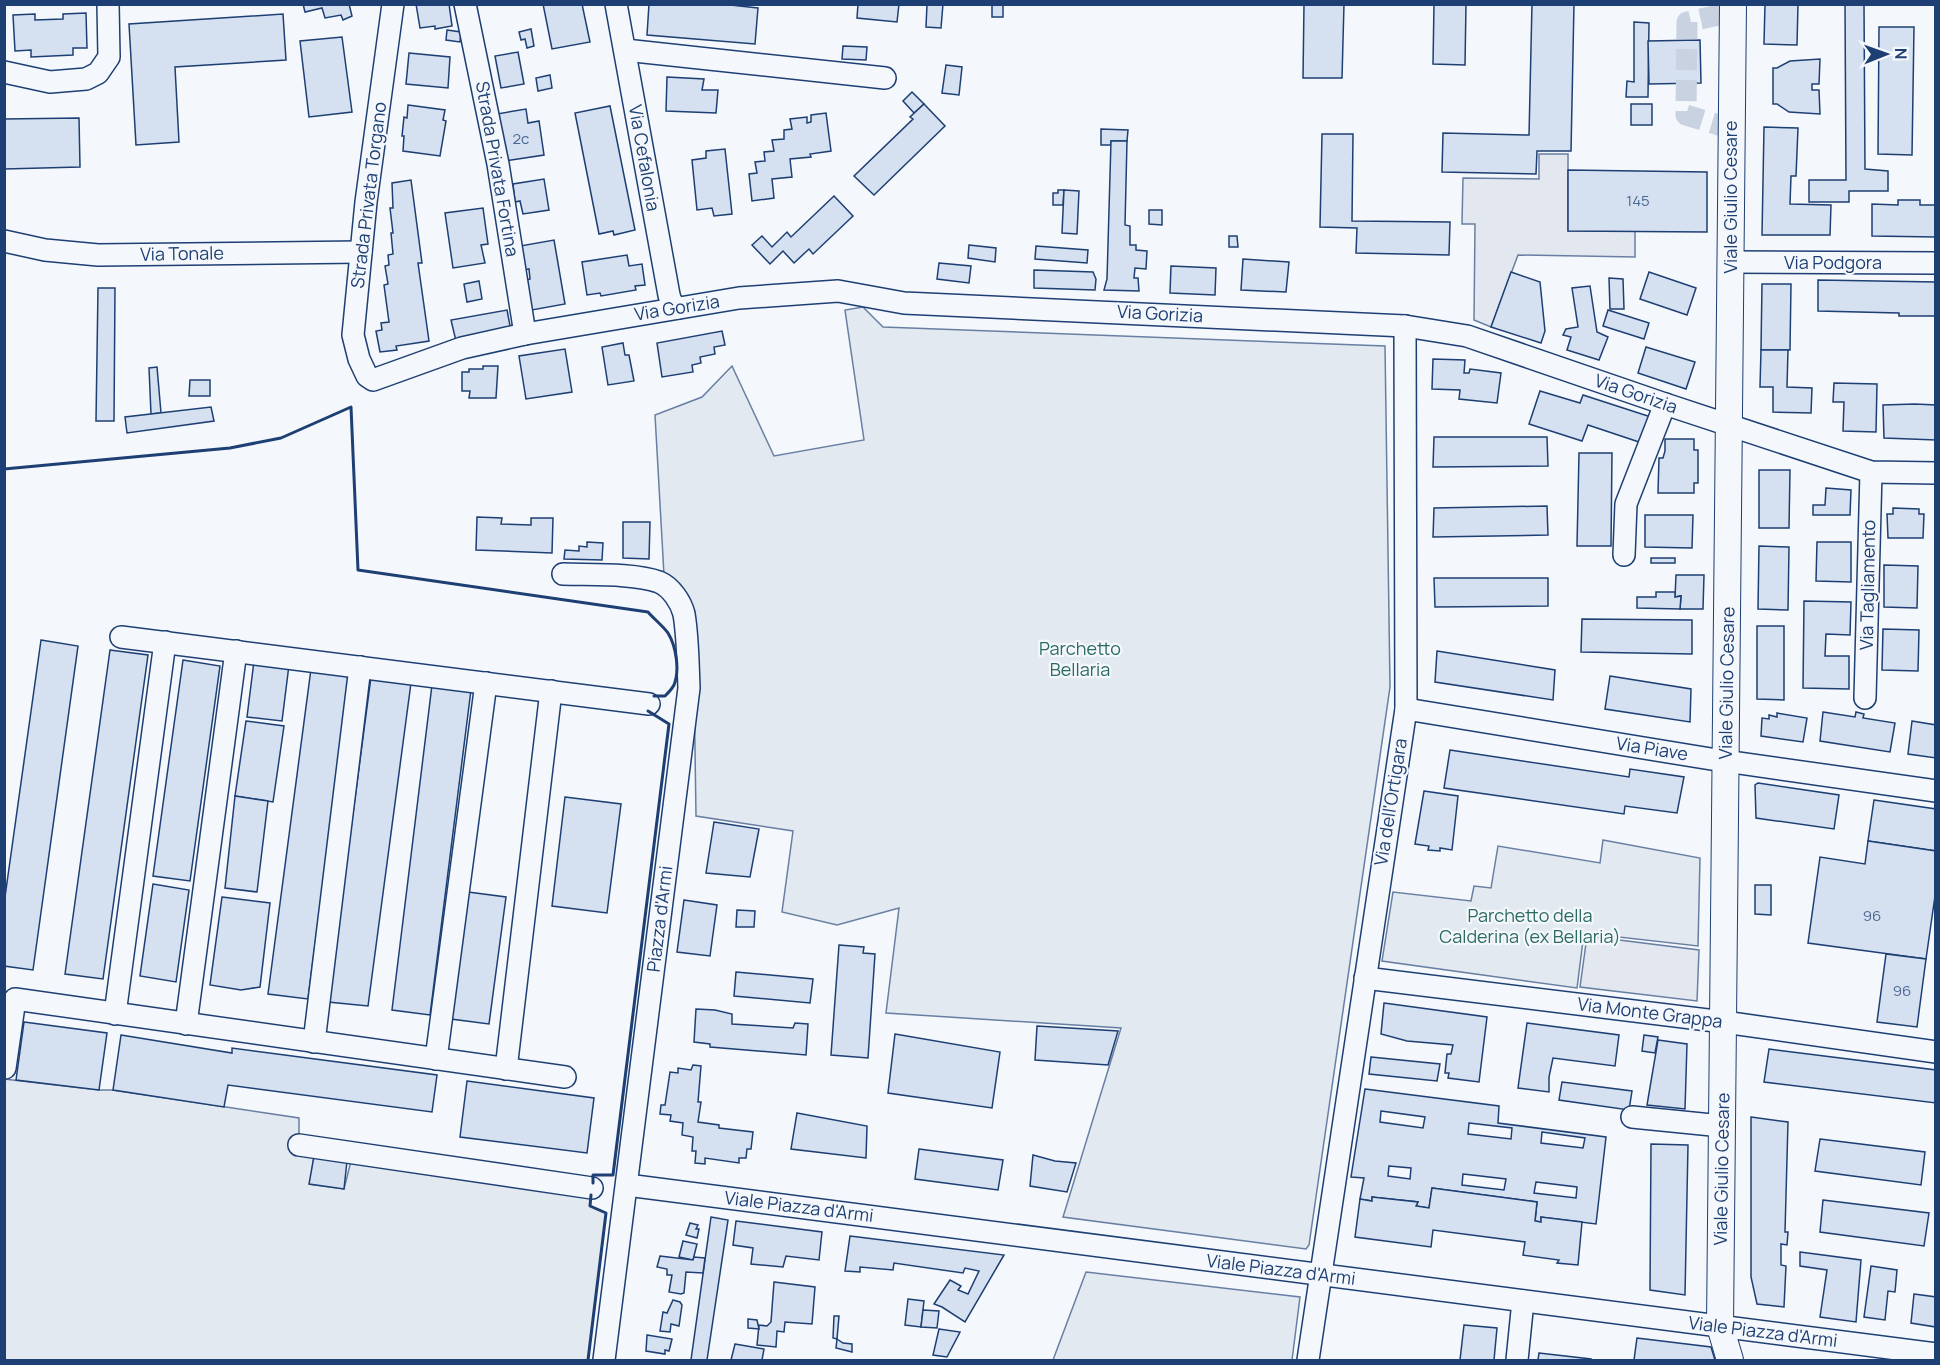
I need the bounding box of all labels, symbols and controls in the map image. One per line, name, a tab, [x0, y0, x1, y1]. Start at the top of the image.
north arrow	[1856, 24, 1916, 84]
text: N	[1890, 48, 1912, 60]
street label: Strada Privata Fortina	[471, 79, 525, 258]
street label: Strada Privata Torgano	[345, 100, 391, 289]
street label: Via Cefalonia	[624, 103, 666, 213]
street label: Viale Giulio Cesare	[1718, 121, 1742, 273]
house number: 2c	[513, 128, 529, 149]
house number: 145	[1626, 190, 1650, 211]
street label: Via Tonale	[140, 240, 224, 266]
street label: Via Podgora	[1784, 250, 1882, 274]
street label: Via Gorizia	[632, 288, 721, 326]
street label: Via Gorizia	[1116, 299, 1204, 327]
street label: Via Gorizia	[1592, 368, 1681, 418]
street label: Via Tagliamento	[1854, 520, 1880, 650]
street label: Viale Giulio Cesare	[1713, 606, 1739, 760]
park label: Parchetto Bellaria	[1039, 636, 1121, 681]
street label: Via Piave	[1615, 731, 1690, 766]
street label: Via dell'Ortigara	[1368, 736, 1412, 867]
street label: Piazza d'Armi	[641, 864, 677, 973]
park label: Parchetto della Calderina (ex Bellaria)	[1439, 903, 1621, 948]
house number: 96	[1863, 905, 1881, 926]
house number: 96	[1893, 980, 1911, 1001]
street label: Via Monte Grappa	[1576, 991, 1724, 1033]
street label: Viale Giulio Cesare	[1708, 1092, 1734, 1246]
street label: Viale Piazza d'Armi	[723, 1185, 875, 1227]
street label: Viale Piazza d'Armi	[1205, 1248, 1357, 1290]
street label: Viale Piazza d'Armi	[1687, 1310, 1839, 1352]

